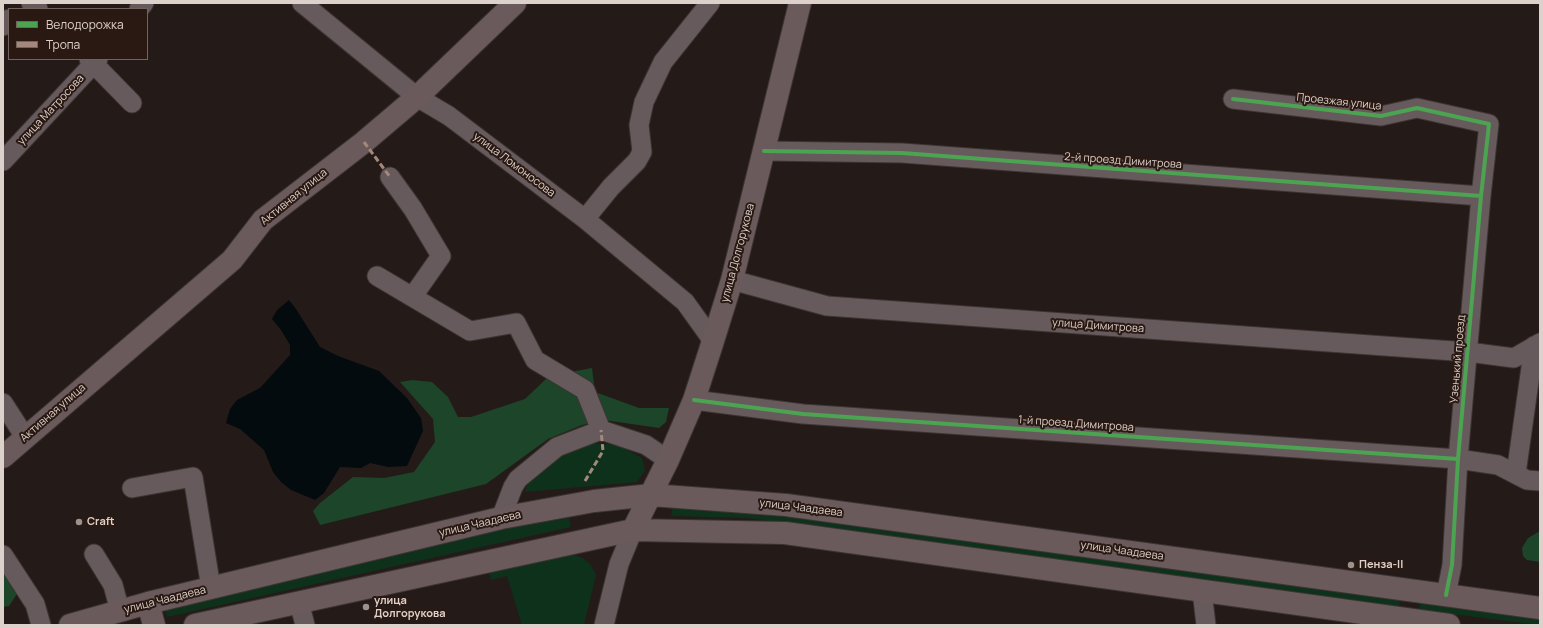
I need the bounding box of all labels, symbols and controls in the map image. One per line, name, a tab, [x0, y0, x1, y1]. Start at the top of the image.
legend	[8, 8, 148, 60]
text: Велодорожка	[46, 16, 124, 33]
text: Тропа	[46, 36, 80, 53]
street label: улица Матросова	[15, 72, 87, 148]
street label: Проезжая улица	[1296, 91, 1382, 113]
street label: улица Ломоносова	[470, 130, 558, 200]
street label: 2-й проезд Димитрова	[1064, 150, 1182, 172]
street label: Активная улица	[258, 166, 330, 228]
street label: улица Долгорукова	[718, 202, 758, 304]
street label: Узенький проезд	[1448, 314, 1468, 404]
street label: улица Димитрова	[1052, 316, 1144, 336]
street label: Активная улица	[18, 381, 88, 445]
street label: 1-й проезд Димитрова	[1018, 413, 1134, 435]
street label: улица Чаадаева	[759, 496, 843, 520]
street label: улица Чаадаева	[438, 508, 522, 540]
place label: Craft	[87, 515, 115, 529]
marker: Craft	[74, 517, 84, 527]
street label: улица Чаадаева	[1080, 539, 1164, 563]
place label: Пенза-II	[1359, 558, 1403, 572]
marker: Пенза-II	[1346, 560, 1356, 570]
street label: улица Чаадаева	[123, 583, 207, 617]
place label: улица Долгорукова	[374, 594, 445, 620]
marker: улица Долгорукова	[361, 602, 371, 612]

